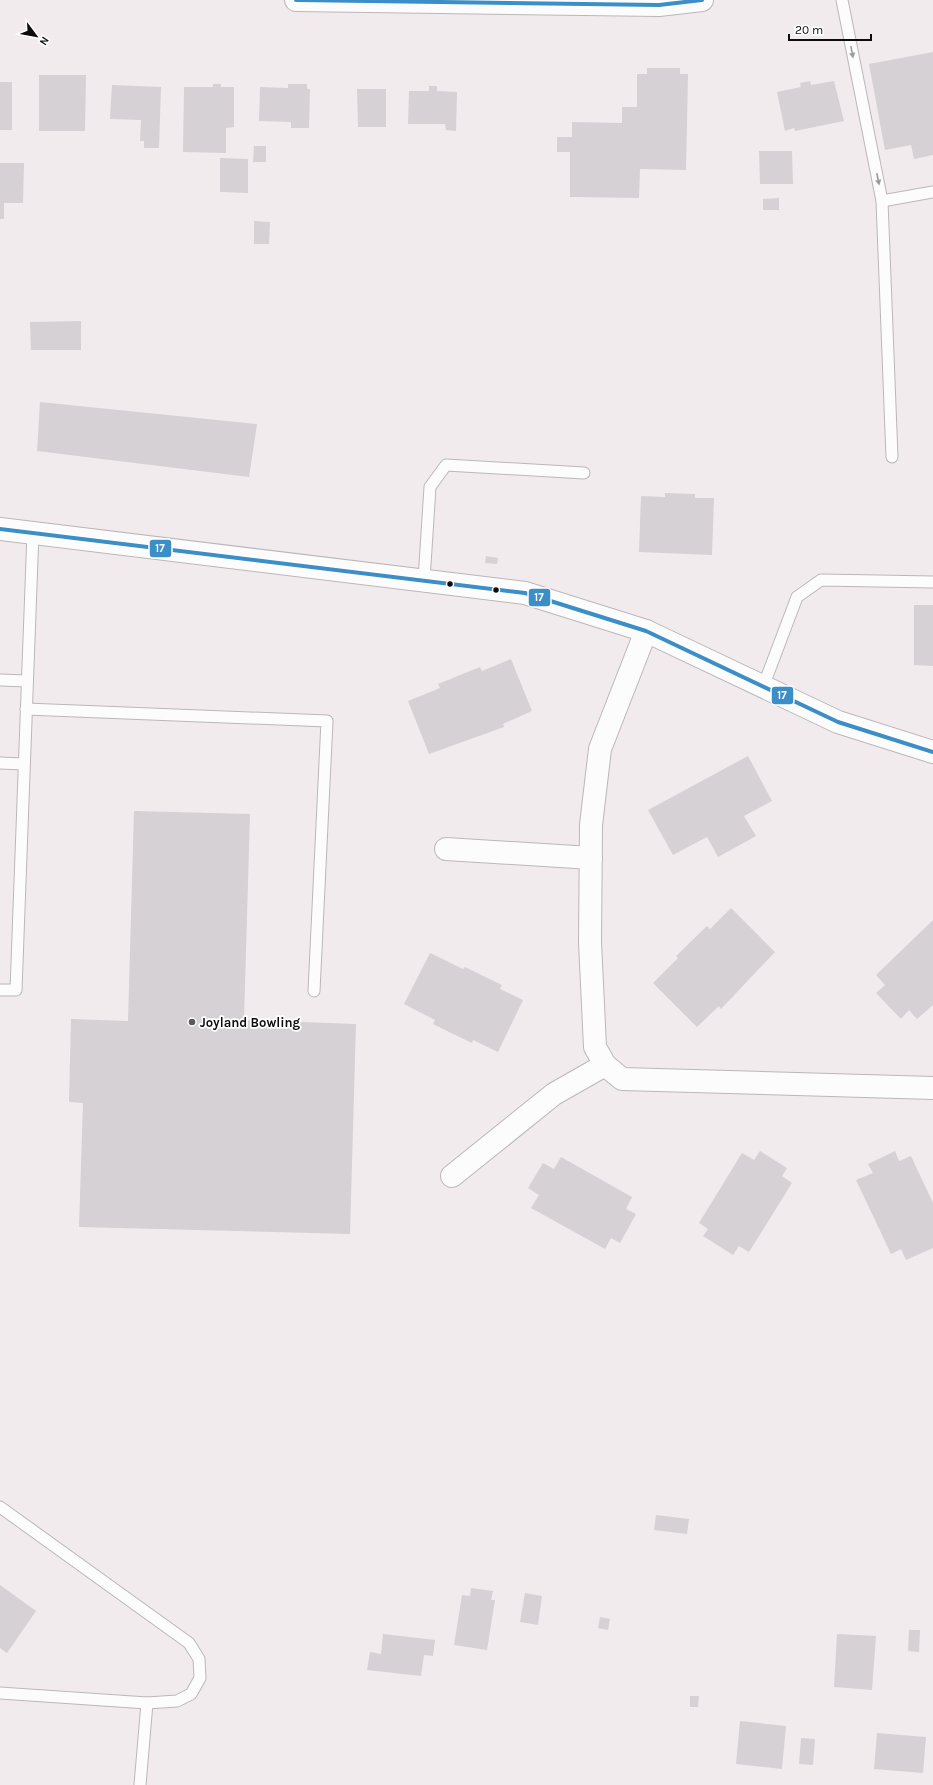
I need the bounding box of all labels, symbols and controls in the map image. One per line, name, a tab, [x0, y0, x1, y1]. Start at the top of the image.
north arrow	[16, 16, 56, 56]
scale bar	[789, 16, 871, 42]
text: 20 m	[795, 23, 823, 37]
text: N	[36, 34, 52, 48]
one-way arrow	[849, 46, 855, 58]
one-way arrow	[875, 173, 881, 186]
line badge: 17	[149, 539, 172, 558]
text: 17	[155, 542, 165, 555]
unlabelled marker	[445, 579, 455, 589]
unlabelled marker	[491, 585, 501, 595]
line badge: 17	[528, 588, 551, 607]
text: 17	[534, 591, 544, 604]
line badge: 17	[771, 686, 794, 705]
text: 17	[777, 689, 787, 702]
place label: Joyland Bowling	[200, 1015, 301, 1030]
marker: Joyland Bowling	[187, 1017, 197, 1027]

